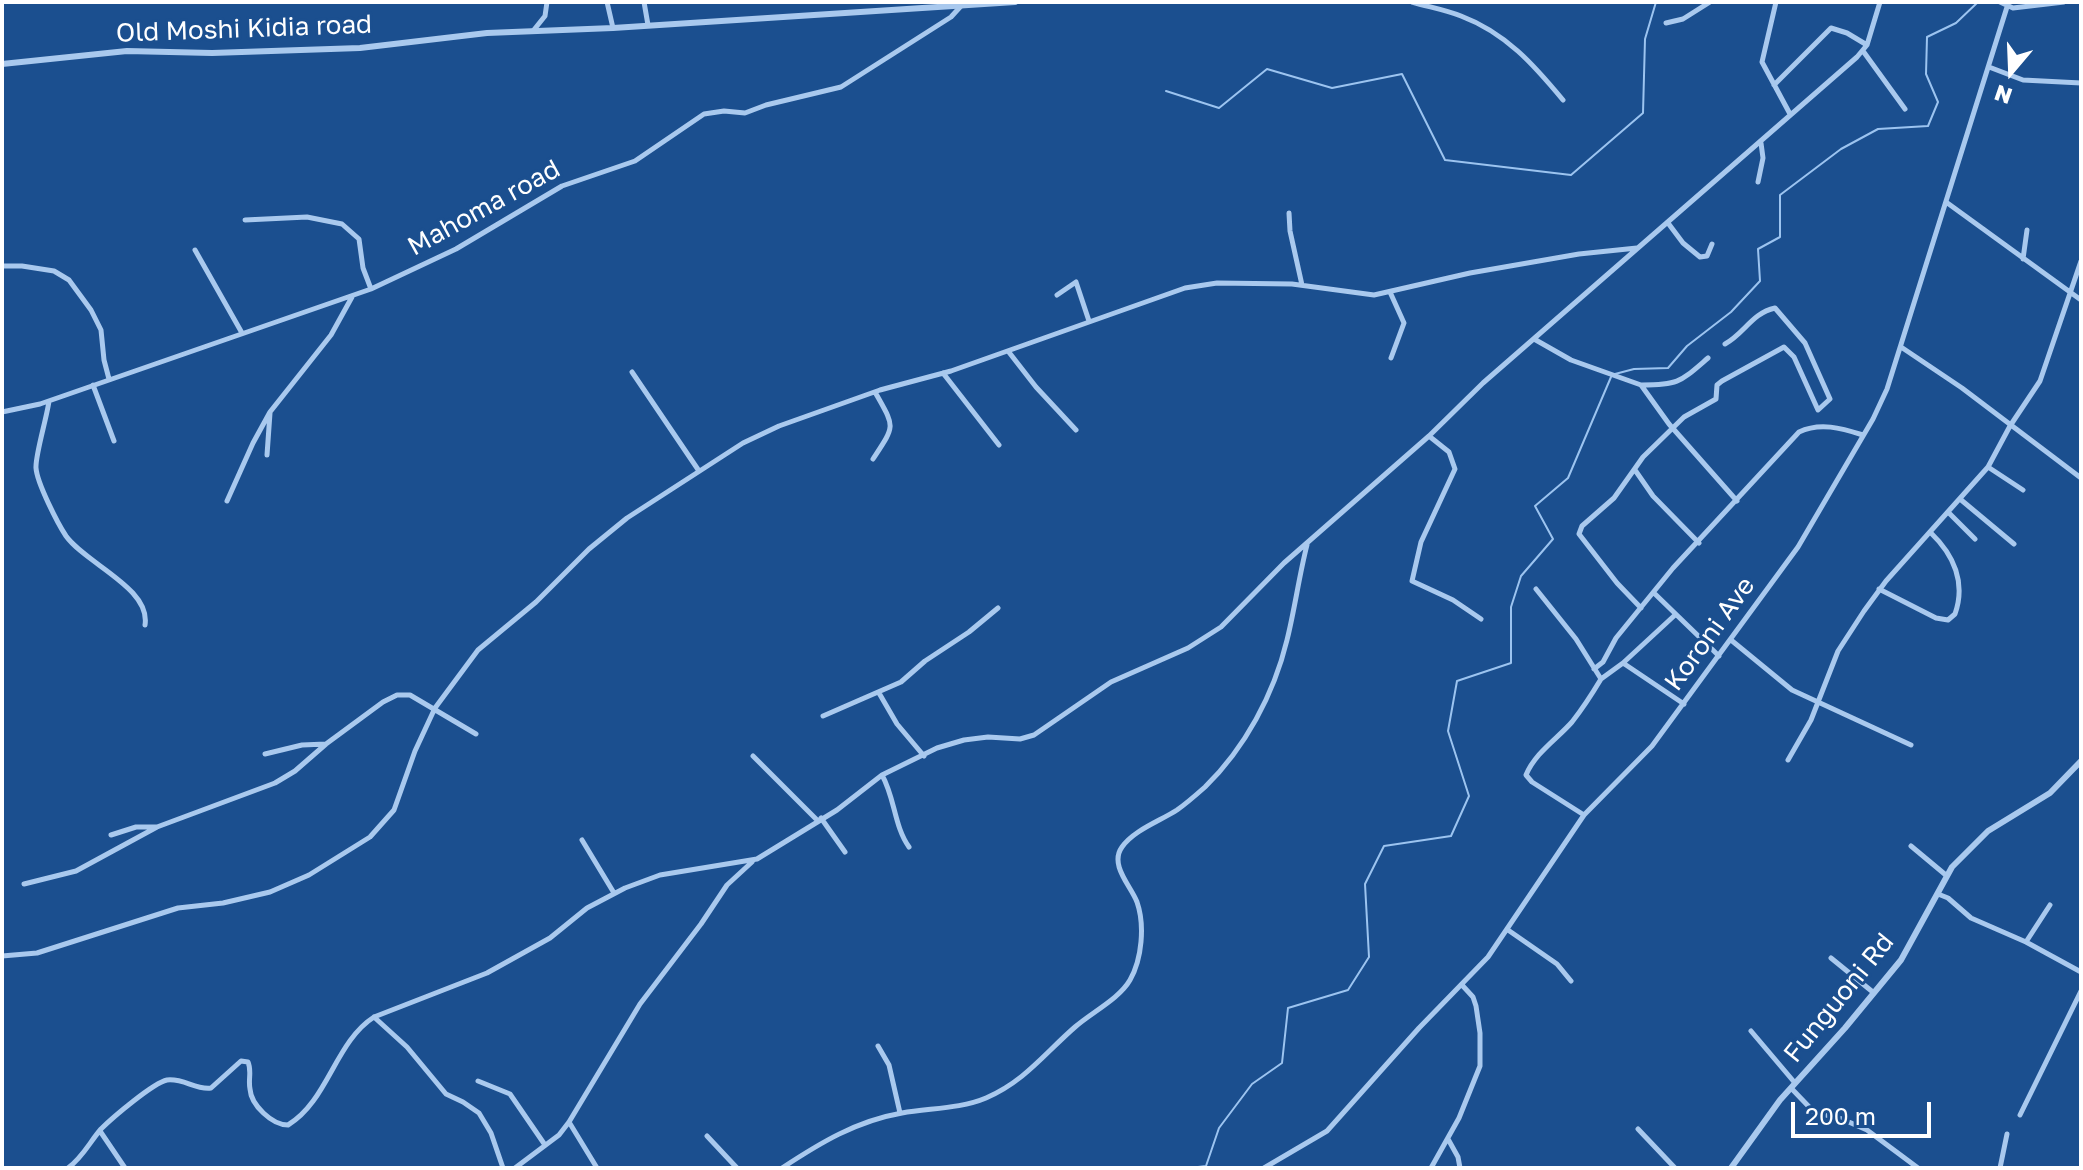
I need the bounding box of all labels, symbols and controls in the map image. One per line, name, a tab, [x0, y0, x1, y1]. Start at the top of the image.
street label: Old Moshi Kidia road	[115, 9, 373, 49]
north arrow	[1971, 32, 2051, 112]
text: N	[1991, 80, 2015, 111]
street label: Mahoma road	[403, 153, 565, 263]
street label: Koroni Ave	[1658, 571, 1762, 697]
street label: Funguoni Rd	[1777, 927, 1901, 1069]
scale bar	[1795, 1086, 1935, 1136]
text: 200 m	[1805, 1101, 1876, 1130]

